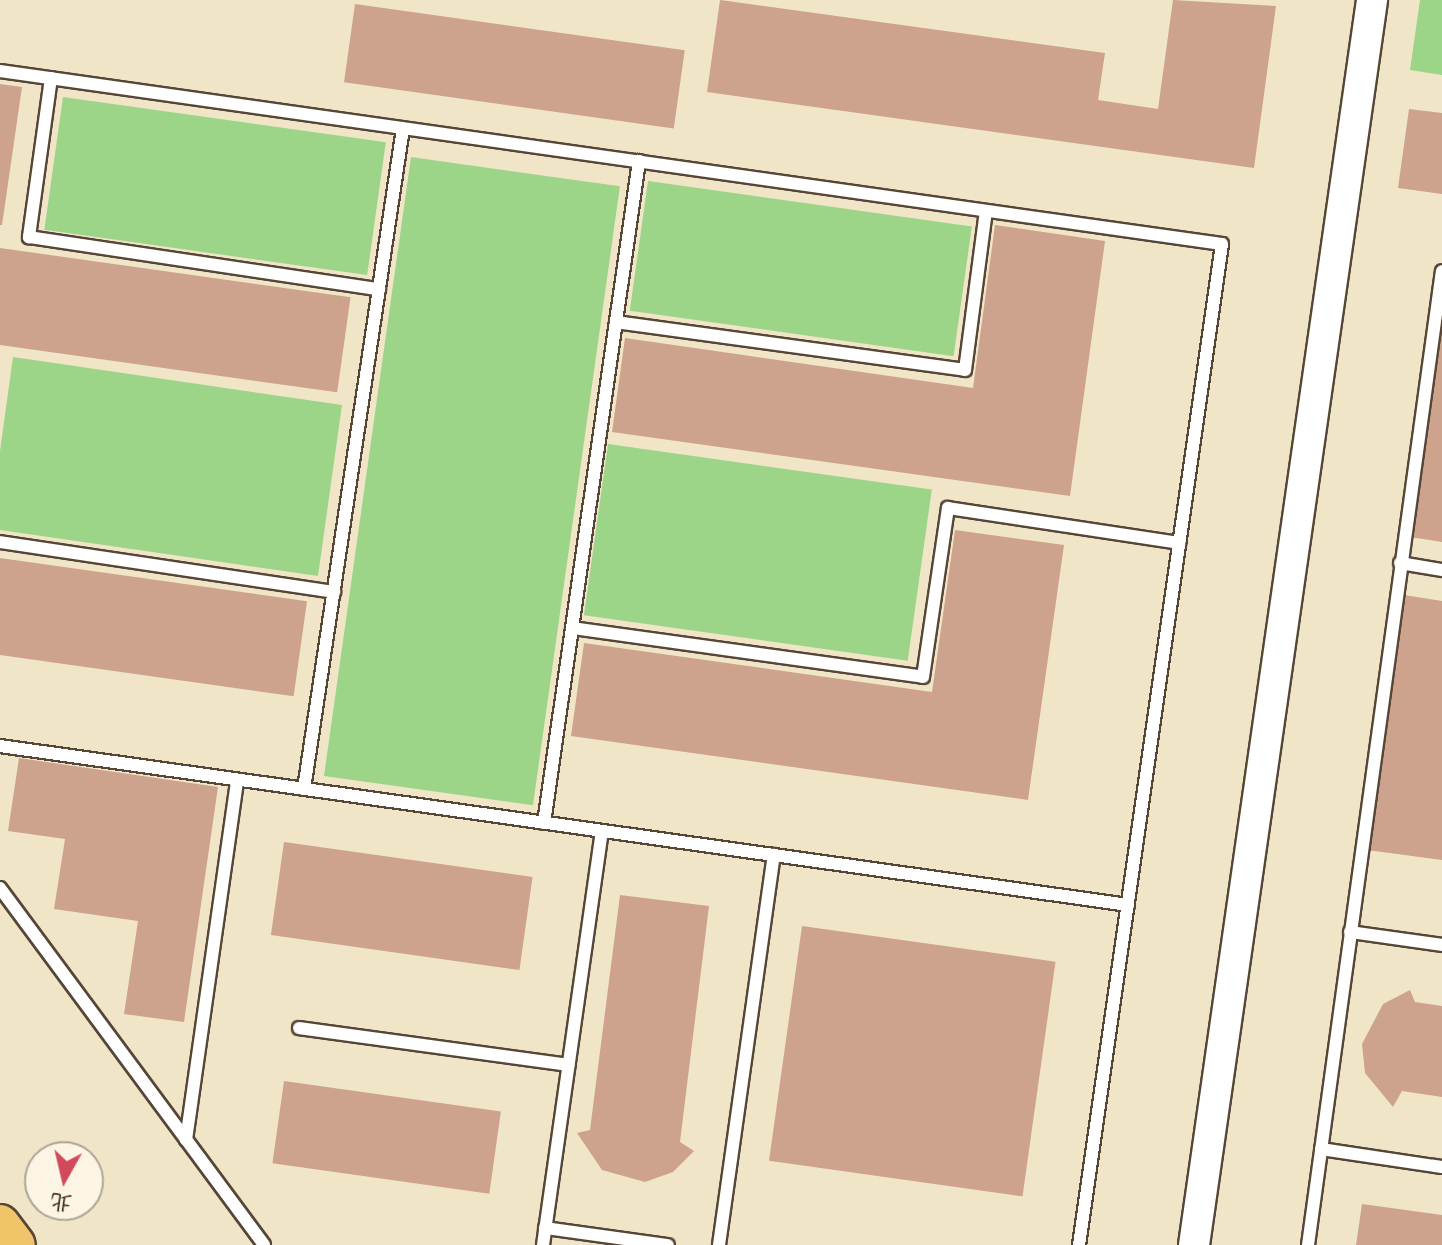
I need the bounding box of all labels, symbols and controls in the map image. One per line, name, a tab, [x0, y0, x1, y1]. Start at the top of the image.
north arrow	[24, 1141, 104, 1221]
text: 北	[47, 1182, 74, 1224]

